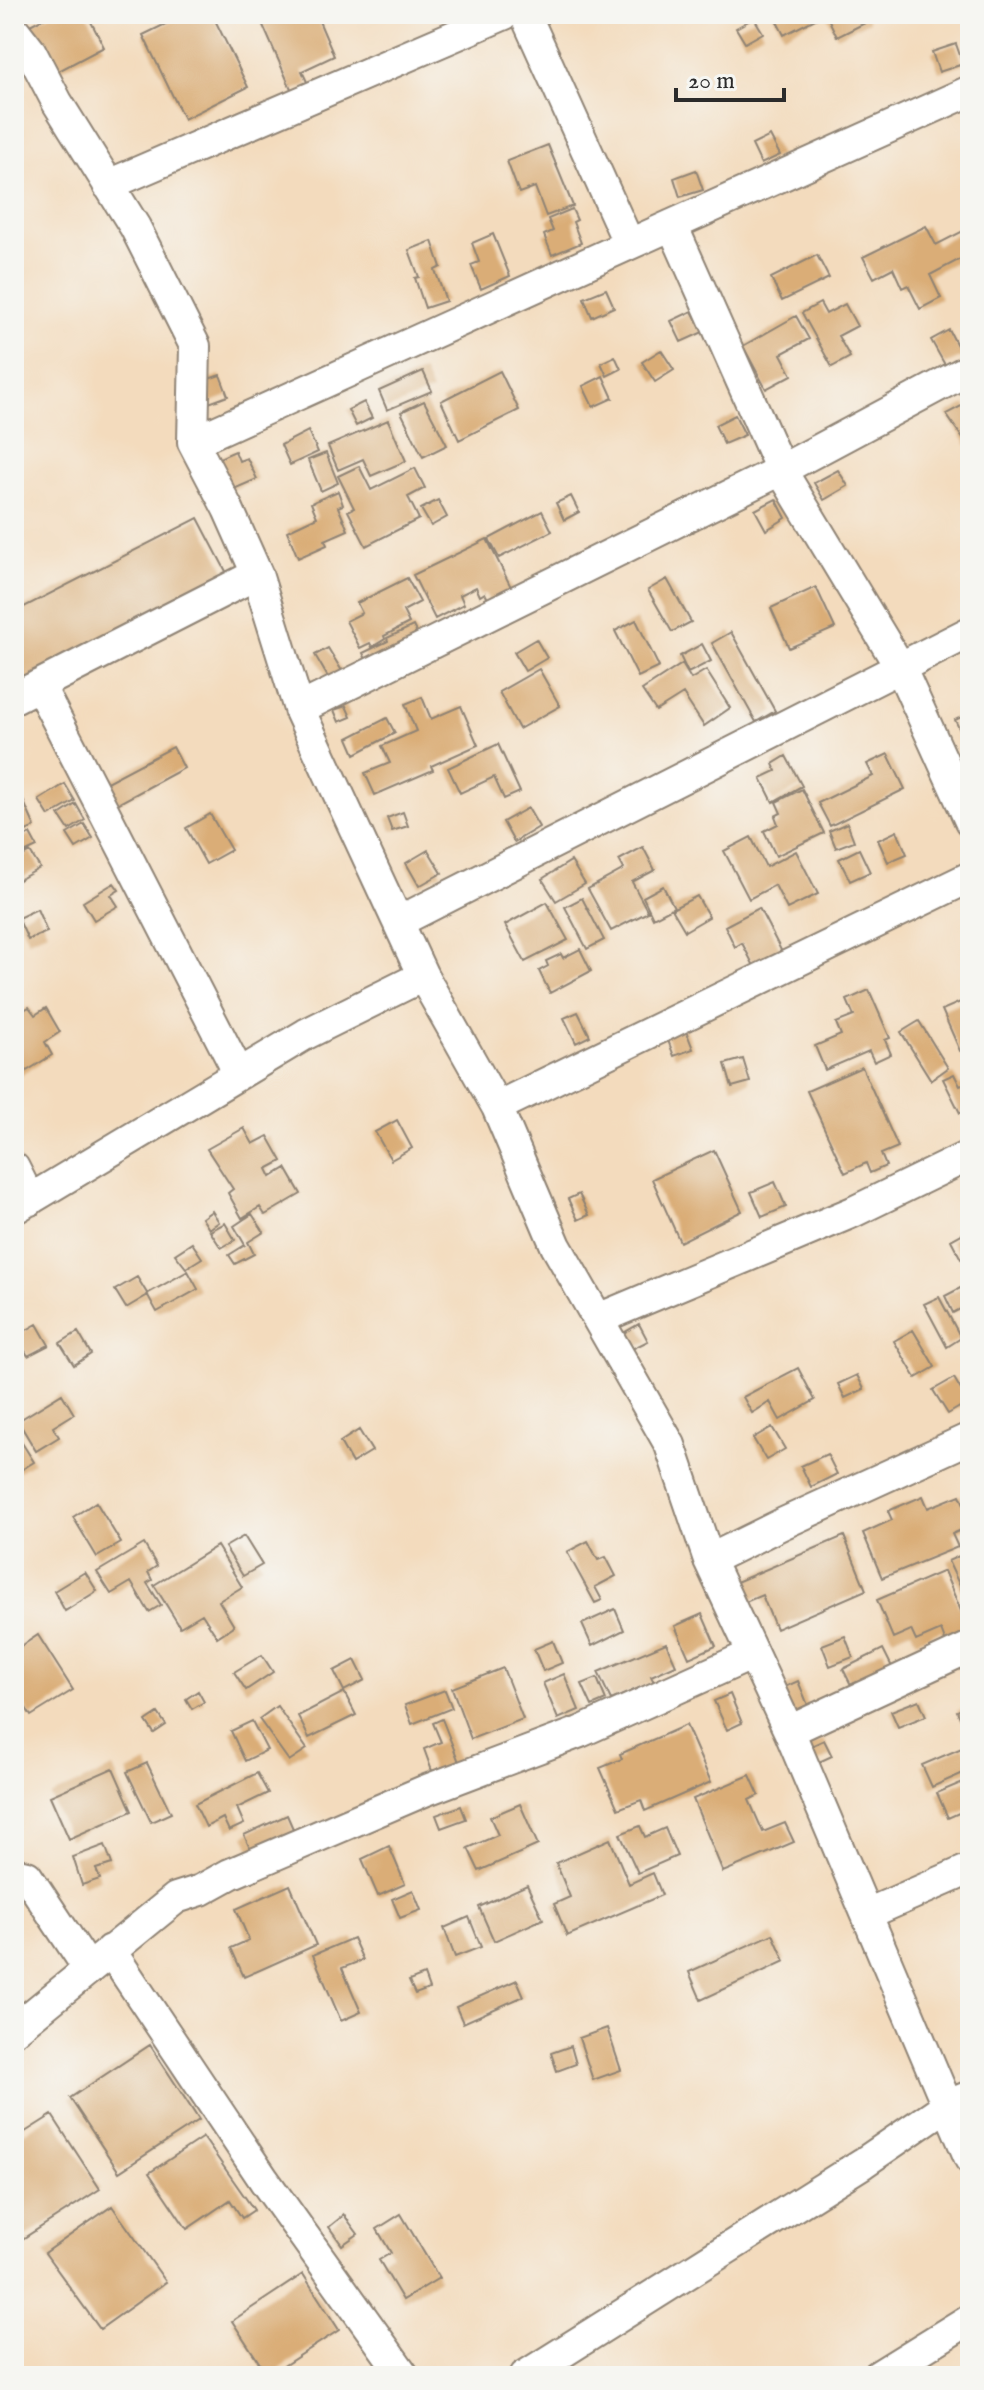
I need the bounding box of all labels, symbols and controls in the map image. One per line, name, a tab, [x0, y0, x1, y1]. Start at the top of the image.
scale bar	[676, 52, 784, 102]
text: 20 m	[688, 66, 735, 97]

